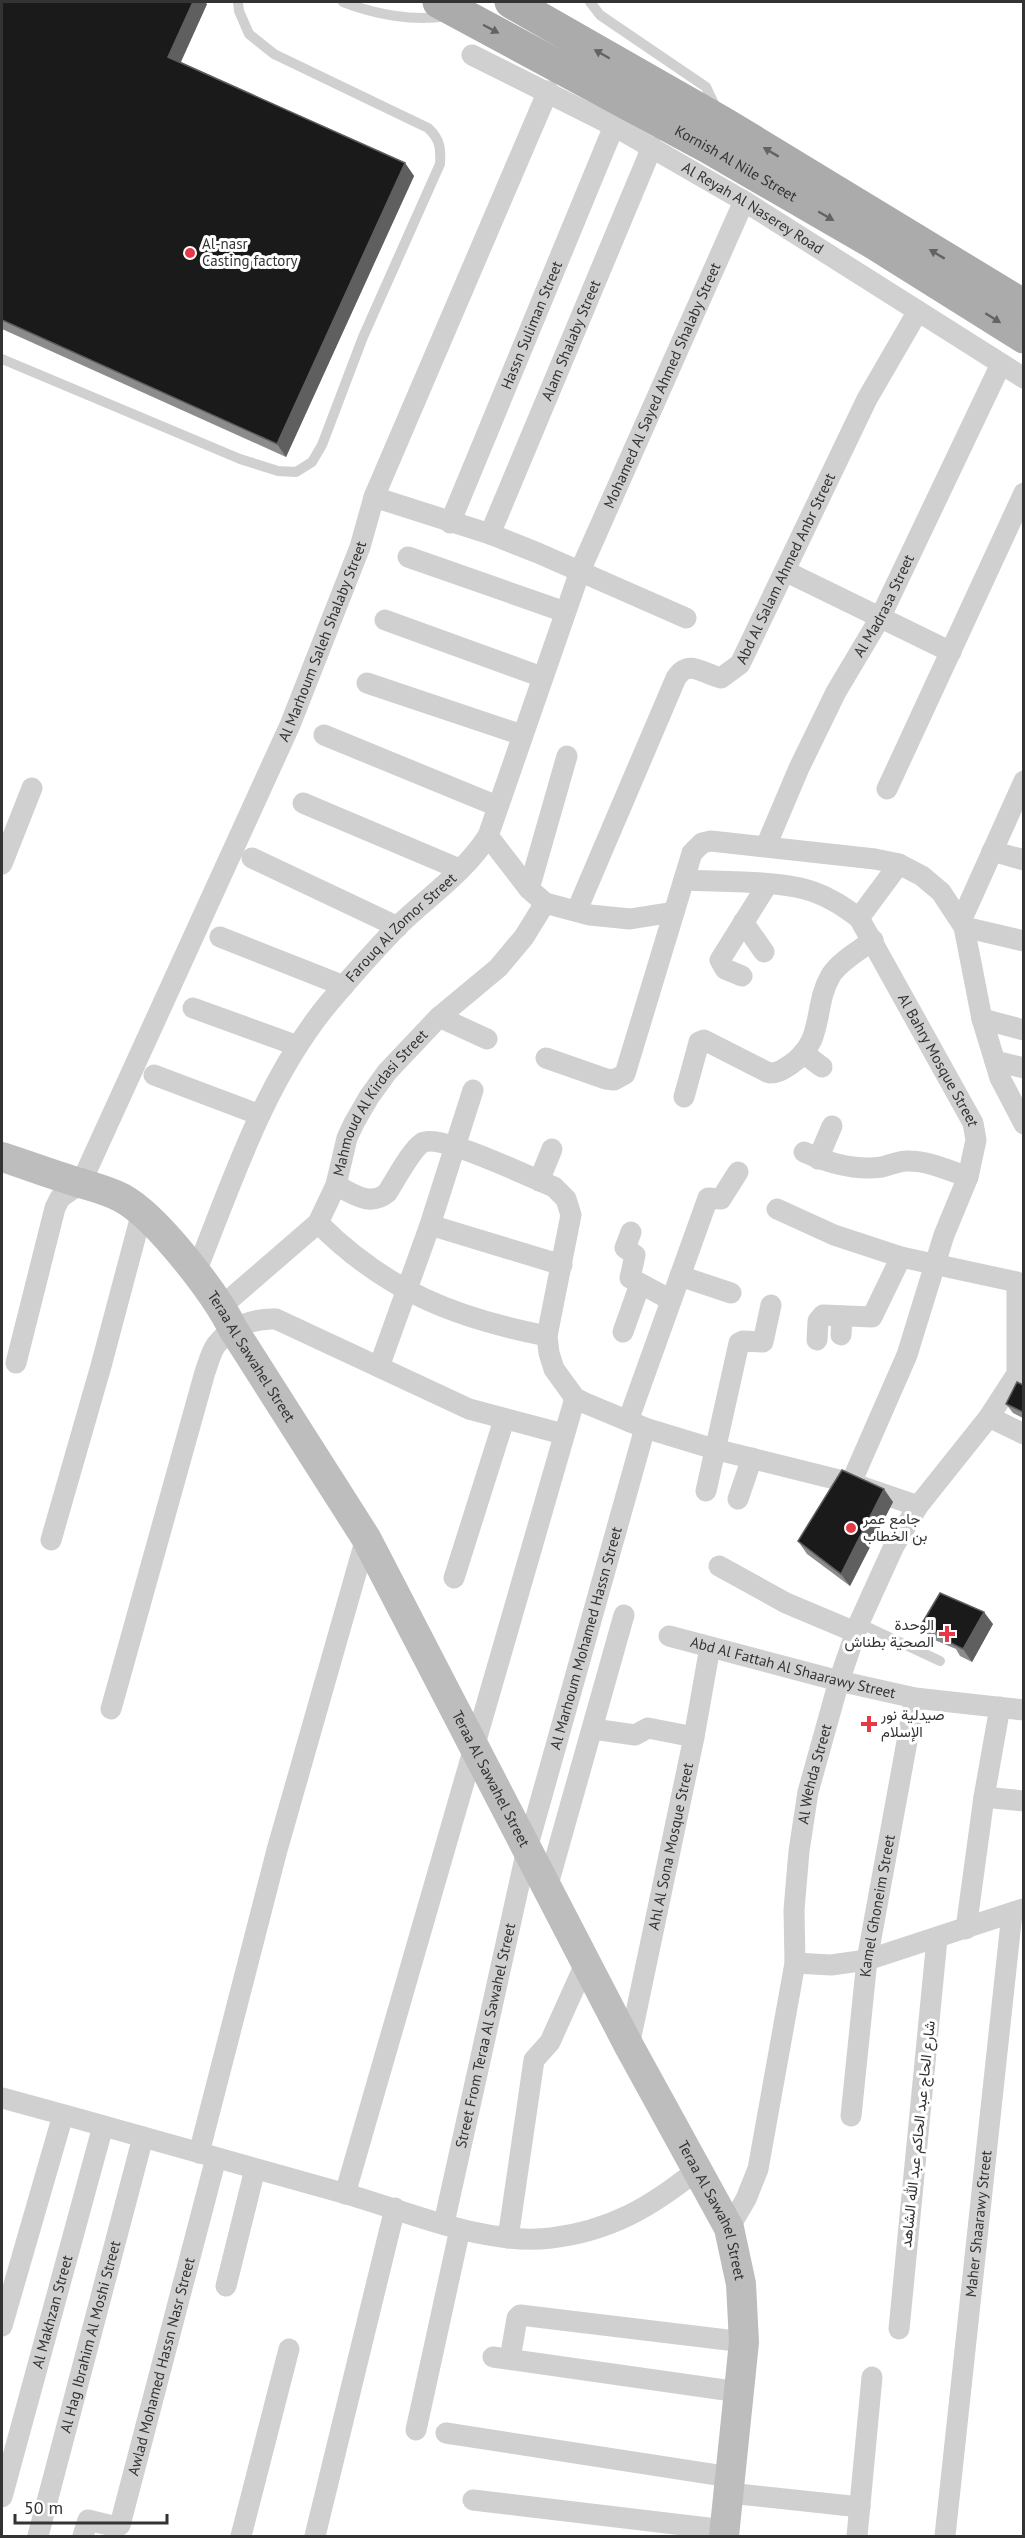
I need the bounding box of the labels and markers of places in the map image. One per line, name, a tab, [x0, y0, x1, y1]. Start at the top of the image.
place label: Al-nasr Casting factory	[202, 234, 297, 270]
marker: Al-nasr Casting factory	[183, 246, 197, 260]
place label: جامع عمر بن الخطاب	[862, 1509, 927, 1546]
marker: جامع عمر بن الخطاب	[844, 1521, 858, 1535]
place label: الوحدة الصحية بطناش	[845, 1615, 934, 1652]
marker: الوحدة الصحية بطناش	[938, 1625, 956, 1643]
place label: صيدلية نور الإسلام	[880, 1705, 945, 1742]
marker: صيدلية نور الإسلام	[862, 1717, 876, 1731]

